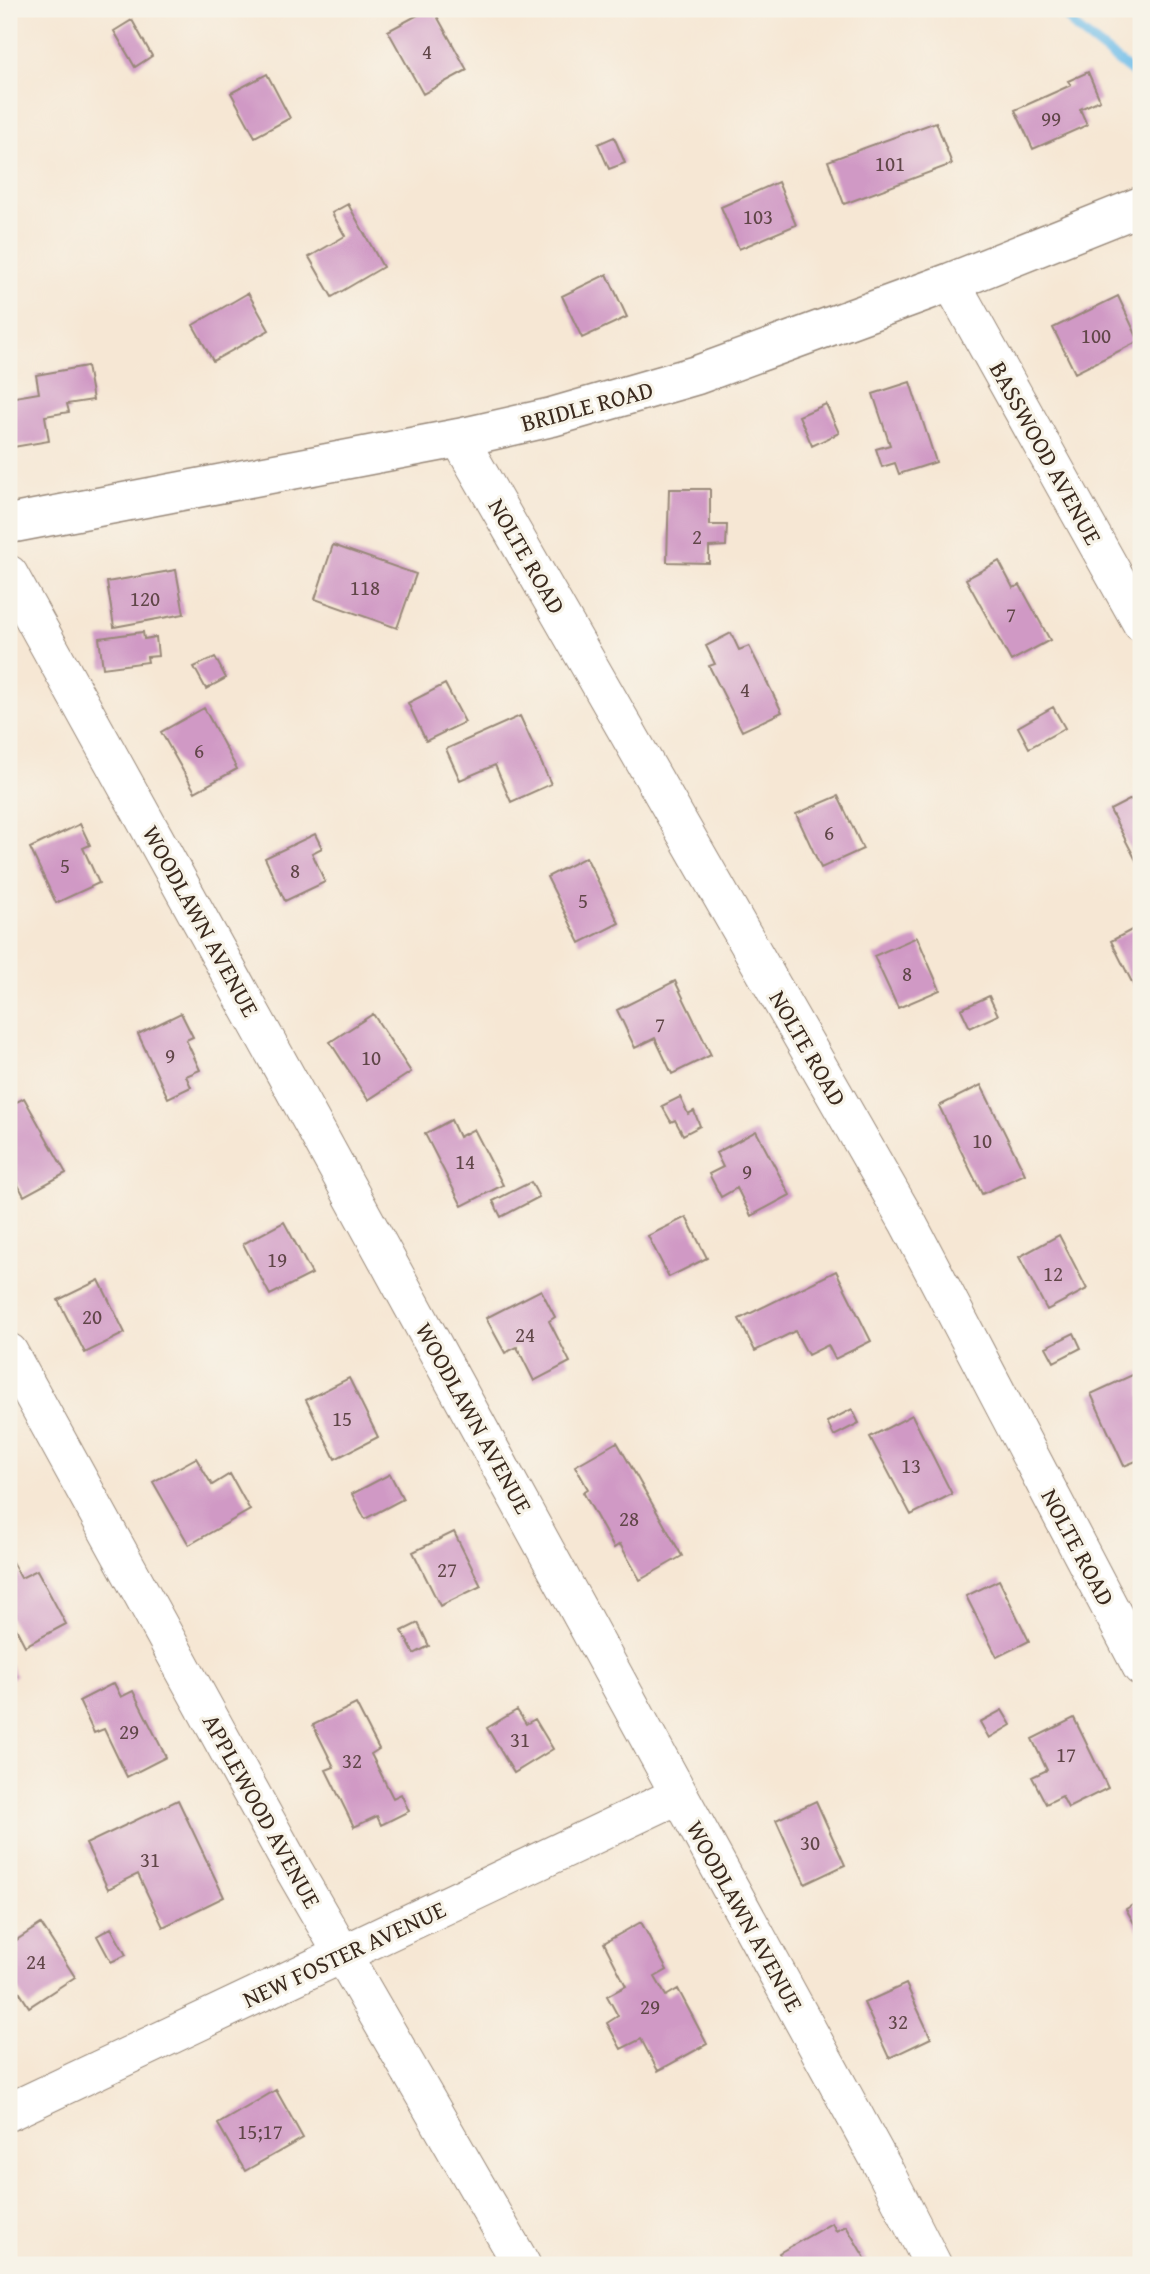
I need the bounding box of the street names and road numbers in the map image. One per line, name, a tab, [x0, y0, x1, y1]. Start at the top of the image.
street label: BASSWOOD AVENUE	[981, 355, 1111, 551]
street label: BRIDLE ROAD	[517, 372, 657, 440]
street label: NOLTE ROAD	[480, 492, 574, 620]
street label: WOODLAWN AVENUE	[134, 819, 268, 1023]
street label: NOLTE ROAD	[761, 984, 855, 1112]
street label: WOODLAWN AVENUE	[407, 1316, 541, 1520]
street label: NOLTE ROAD	[1032, 1482, 1124, 1612]
street label: APPLEWOOD AVENUE	[194, 1707, 330, 1915]
street label: WOODLAWN AVENUE	[678, 1814, 812, 2018]
street label: NEW FOSTER AVENUE	[237, 1892, 451, 2016]

